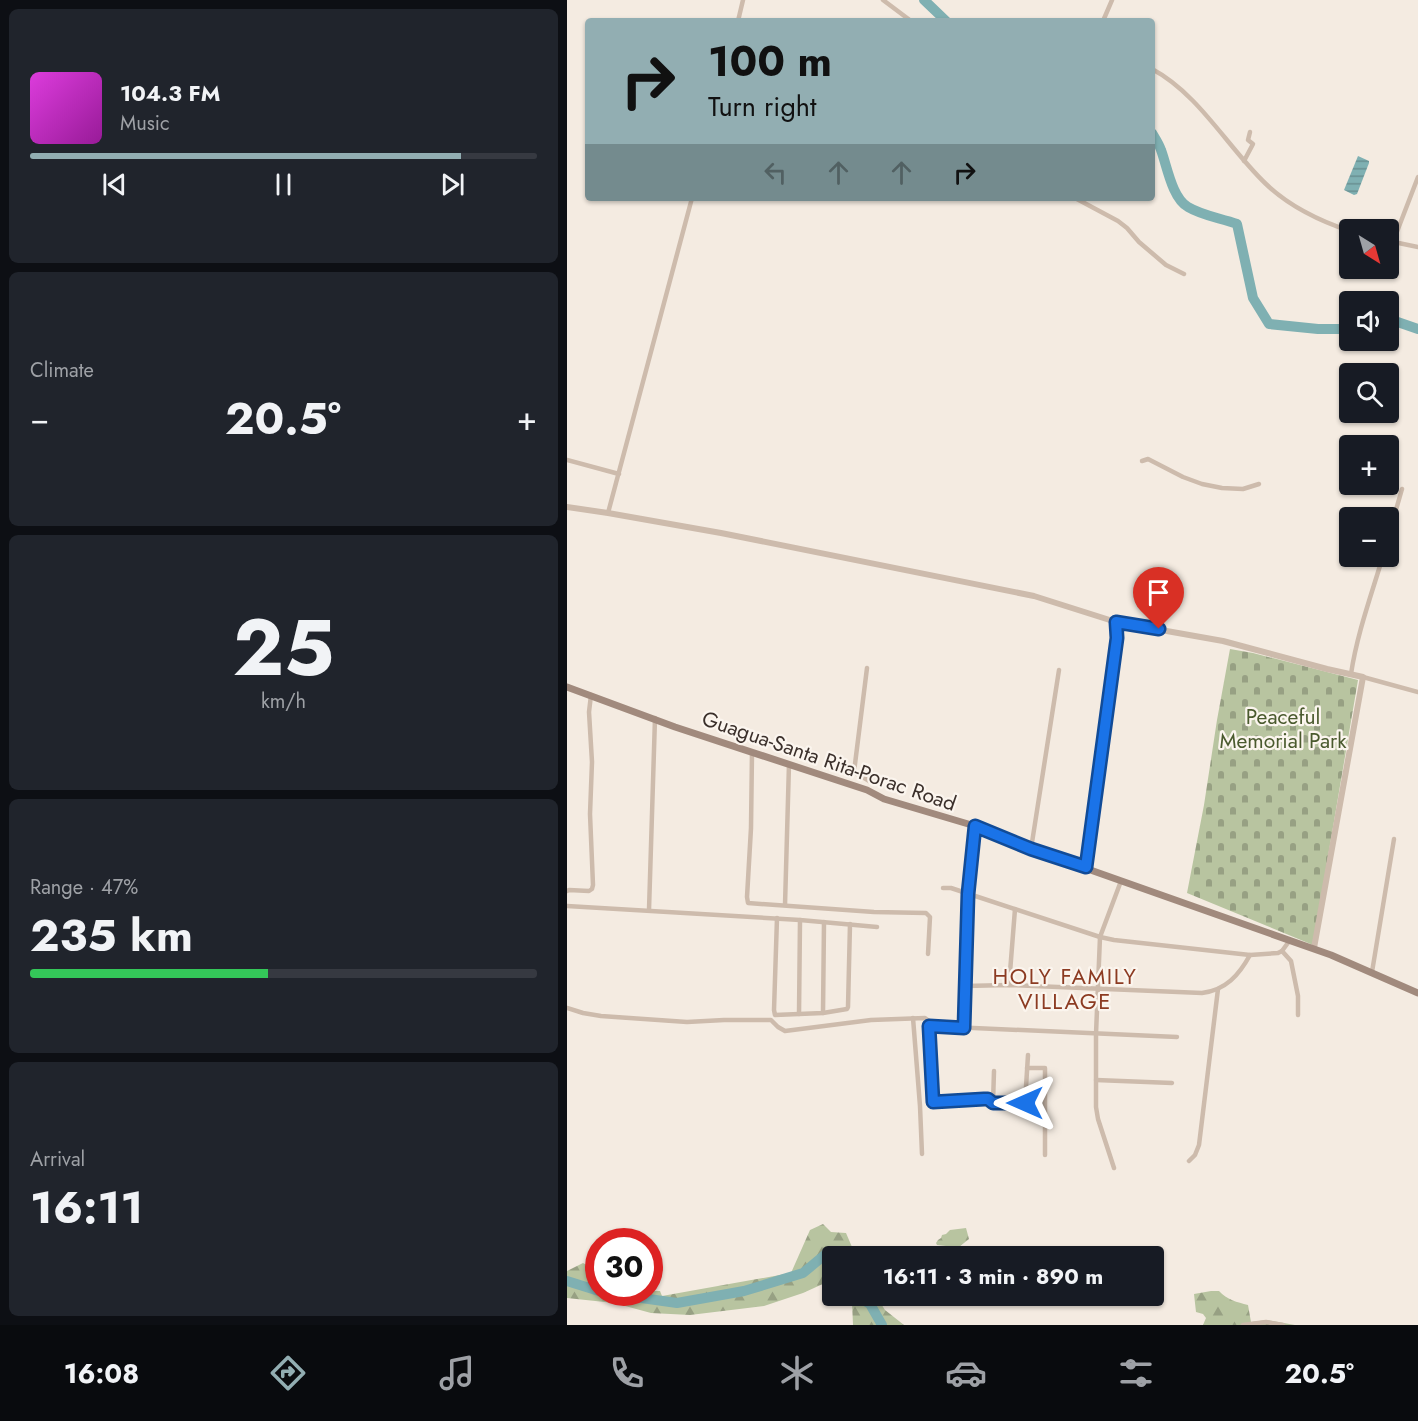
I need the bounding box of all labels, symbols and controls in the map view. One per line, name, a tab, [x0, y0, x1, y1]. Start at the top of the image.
text: 100 m	[708, 31, 832, 92]
icon: right	[609, 42, 687, 120]
text: 104.3 FM	[120, 77, 220, 109]
text: Turn right	[708, 87, 816, 126]
text: Music	[120, 109, 170, 138]
icon: left	[759, 156, 792, 189]
icon: ahead	[822, 156, 855, 189]
icon: ahead	[885, 156, 918, 189]
icon: right	[948, 156, 981, 189]
icon: previous	[98, 168, 131, 201]
icon: pause	[267, 168, 300, 201]
icon: next	[436, 168, 469, 201]
north arrow	[1339, 219, 1399, 279]
map controls	[1339, 219, 1399, 567]
button: sound	[1339, 291, 1399, 351]
text: Climate	[30, 356, 94, 385]
button: search	[1339, 363, 1399, 423]
text: 20.5°	[225, 386, 341, 451]
text: −	[30, 395, 49, 442]
text: +	[517, 395, 537, 442]
button: +	[1339, 435, 1399, 495]
button: −	[1339, 507, 1399, 567]
pin	[1133, 567, 1184, 629]
icon: arrive	[1142, 576, 1175, 609]
text: 25	[233, 592, 334, 704]
text: km/h	[261, 687, 306, 716]
park label: Peaceful Memorial Park	[1220, 702, 1347, 756]
street label: Guagua-Santa Rita-Porac Road	[698, 703, 960, 819]
text: Range · 47%	[30, 873, 138, 902]
text: 235 km	[30, 903, 193, 968]
district label: HOLY FAMILY VILLAGE	[993, 960, 1137, 1017]
position arrow	[993, 1071, 1057, 1135]
text: Arrival	[30, 1145, 85, 1174]
text: 16:11	[30, 1175, 143, 1240]
speed limit sign: 30	[585, 1228, 663, 1306]
text: 16:11 · 3 min · 890 m	[883, 1260, 1103, 1292]
icon: directions	[267, 1352, 309, 1394]
icon: music	[436, 1352, 478, 1394]
icon: phone	[606, 1352, 648, 1394]
icon: climate	[776, 1352, 818, 1394]
icon: car	[945, 1352, 987, 1394]
icon: filters	[1115, 1352, 1157, 1394]
text: 16:08	[64, 1354, 139, 1393]
text: 20.5°	[1284, 1354, 1354, 1393]

